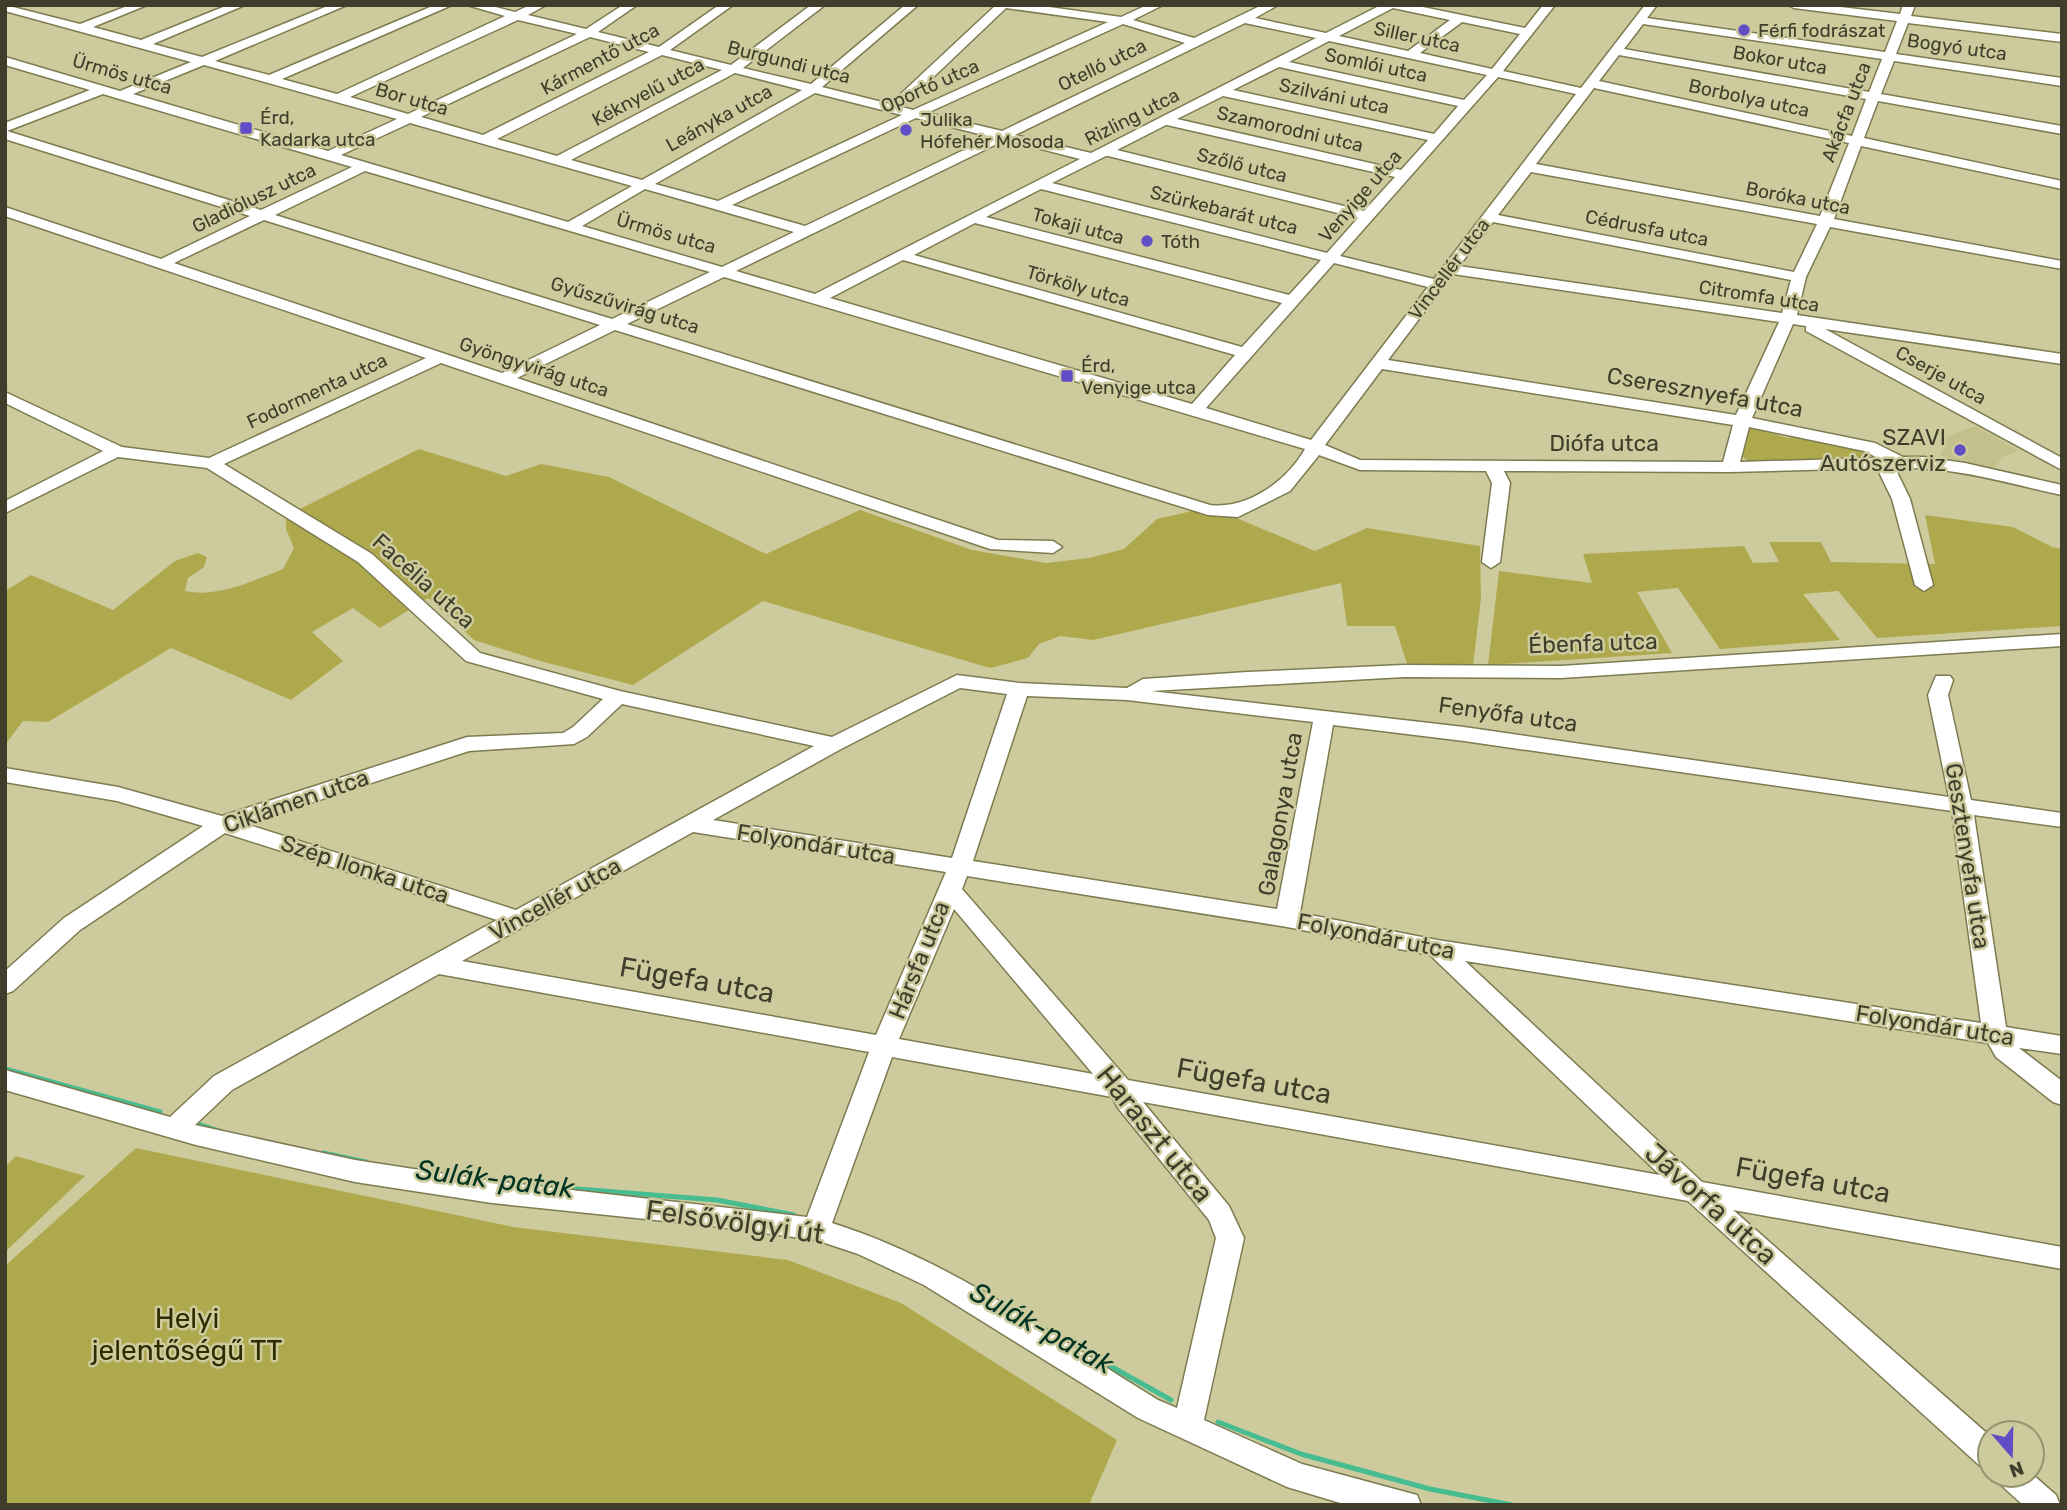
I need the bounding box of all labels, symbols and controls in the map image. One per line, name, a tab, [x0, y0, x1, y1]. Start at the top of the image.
street label: Siller utca	[1372, 17, 1462, 57]
street label: Kármentő utca	[537, 18, 663, 100]
place label: Férfi fodrászat	[1758, 19, 1886, 42]
marker: Férfi fodrászat	[1736, 22, 1752, 38]
street label: Bogyó utca	[1906, 29, 2008, 65]
street label: Otelló utca	[1054, 34, 1150, 96]
street label: Burgundi utca	[725, 36, 853, 88]
street label: Bokor utca	[1731, 40, 1829, 80]
street label: Somlói utca	[1323, 43, 1429, 87]
street label: Ürmös utca	[70, 49, 174, 99]
street label: Kéknyelű utca	[588, 53, 708, 131]
street label: Oportó utca	[877, 54, 983, 118]
street label: Akácfa utca	[1816, 59, 1876, 165]
street label: Szilváni utca	[1277, 73, 1391, 119]
street label: Borbolya utca	[1687, 74, 1811, 122]
street label: Bor utca	[373, 78, 451, 120]
street label: Leányka utca	[662, 79, 776, 157]
street label: Rizling utca	[1081, 83, 1183, 151]
street label: Szamorodni utca	[1215, 101, 1365, 157]
place label: Érd, Kadarka utca	[260, 106, 375, 151]
place label: Julika Hófehér Mosoda	[920, 108, 1064, 153]
marker: Érd, Kadarka utca	[238, 120, 254, 136]
marker: Julika Hófehér Mosoda	[898, 122, 914, 138]
street label: Szőlő utca	[1194, 143, 1290, 187]
street label: Venyige utca	[1314, 145, 1406, 247]
street label: Gladiólusz utca	[188, 158, 320, 238]
street label: Boróka utca	[1744, 177, 1852, 219]
street label: Szürkebarát utca	[1148, 181, 1300, 239]
street label: Tokaji utca	[1029, 203, 1127, 249]
street label: Cédrusfa utca	[1583, 205, 1711, 251]
street label: Ürmös utca	[614, 208, 718, 258]
street label: Vincellér utca	[1403, 214, 1495, 324]
place label: Tóth	[1161, 230, 1200, 253]
marker: Tóth	[1139, 233, 1155, 249]
street label: Törköly utca	[1024, 260, 1132, 312]
street label: Gyűszűvirág utca	[548, 271, 702, 339]
street label: Citromfa utca	[1697, 275, 1821, 317]
street label: Gyöngyvirág utca	[456, 332, 612, 402]
street label: Cserje utca	[1892, 341, 1990, 409]
street label: Fodormenta utca	[243, 348, 391, 434]
place label: Érd, Venyige utca	[1081, 354, 1196, 399]
street label: Cseresznyefa utca	[1605, 361, 1805, 423]
marker: Érd, Venyige utca	[1059, 368, 1075, 384]
place label: SZAVI Autószerviz	[1820, 423, 1946, 477]
street label: Diófa utca	[1549, 429, 1659, 457]
marker: SZAVI Autószerviz	[1952, 442, 1968, 458]
street label: Facélia utca	[367, 528, 481, 634]
street label: Ébenfa utca	[1528, 627, 1658, 659]
street label: Fenyőfa utca	[1437, 690, 1579, 738]
street label: Galagonya utca	[1252, 730, 1308, 898]
street label: Gesztenyefa utca	[1939, 761, 1997, 951]
street label: Ciklámen utca	[220, 763, 372, 839]
street label: Folyondár utca	[735, 818, 897, 870]
street label: Szép Ilonka utca	[277, 829, 453, 909]
street label: Vincellér utca	[484, 851, 626, 947]
street label: Hársfa utca	[883, 897, 955, 1023]
street label: Folyondár utca	[1295, 907, 1457, 965]
street label: Fügefa utca	[617, 950, 777, 1010]
street label: Folyondár utca	[1854, 999, 2016, 1051]
street label: Fügefa utca	[1174, 1051, 1334, 1111]
street label: Haraszt utca	[1090, 1059, 1220, 1209]
street label: Jávorfa utca	[1638, 1136, 1784, 1272]
street label: Fügefa utca	[1733, 1150, 1893, 1210]
water label: Sulák-patak	[414, 1153, 576, 1205]
street label: Felsővölgyi út	[644, 1193, 826, 1251]
water label: Sulák-patak	[964, 1275, 1120, 1381]
park label: Helyi jelentőségű TT	[90, 1302, 283, 1367]
north arrow	[1976, 1419, 2046, 1489]
text: N	[2006, 1456, 2027, 1483]

